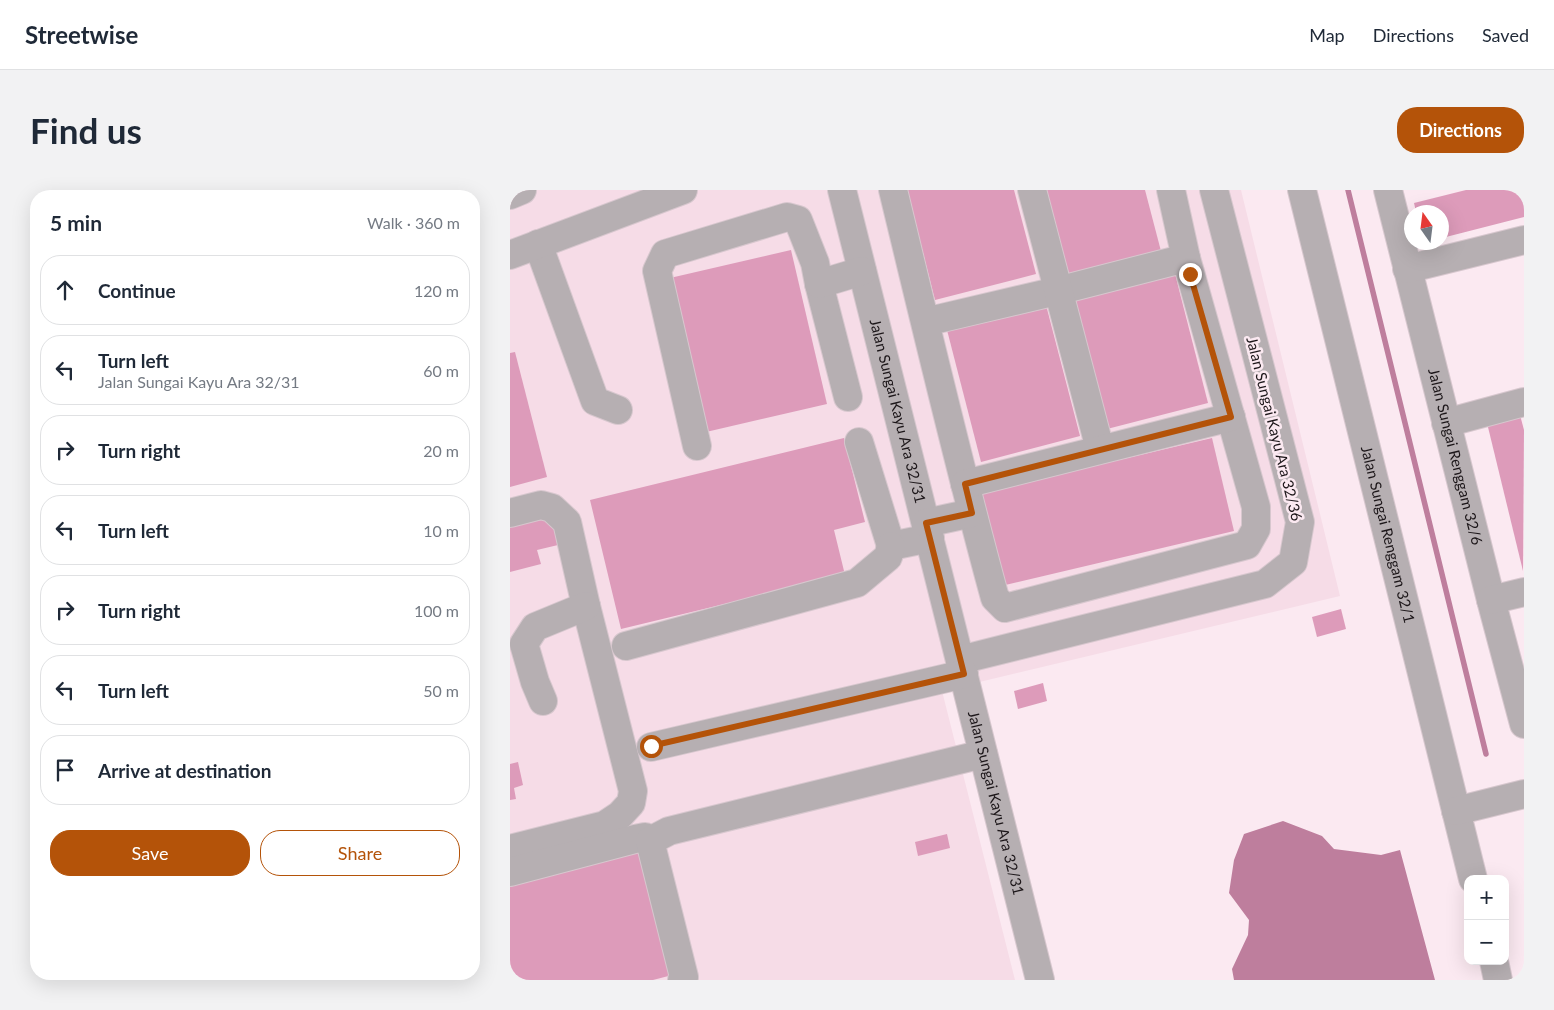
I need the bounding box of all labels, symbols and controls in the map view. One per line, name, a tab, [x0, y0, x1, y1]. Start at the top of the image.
text: Streetwise	[25, 20, 138, 49]
text: Map	[1309, 24, 1345, 46]
text: Directions	[1373, 24, 1454, 46]
text: Saved	[1482, 24, 1529, 46]
button: Directions	[1397, 107, 1524, 153]
text: Find us	[30, 109, 142, 151]
north arrow	[1404, 205, 1449, 250]
text: 5 min	[50, 210, 102, 235]
text: Walk · 360 m	[367, 213, 460, 232]
route end	[1179, 263, 1202, 286]
icon: ahead	[51, 276, 79, 304]
text: Continue	[98, 279, 176, 302]
text: 120 m	[414, 281, 459, 300]
street label: Jalan Sungai Kayu Ara 32/31	[867, 317, 930, 505]
street label: Jalan Sungai Kayu Ara 32/36	[1243, 335, 1307, 523]
text: Turn left	[98, 349, 169, 372]
icon: left	[51, 356, 79, 384]
text: 60 m	[423, 361, 459, 380]
street label: Jalan Sungai Renggam 32/6	[1425, 366, 1487, 547]
text: Jalan Sungai Kayu Ara 32/31	[98, 372, 300, 391]
icon: right	[51, 436, 79, 464]
text: Turn right	[98, 439, 180, 462]
text: 20 m	[423, 441, 459, 460]
street label: Jalan Sungai Renggam 32/1	[1358, 444, 1419, 625]
icon: left	[51, 516, 79, 544]
text: Turn left	[98, 519, 169, 542]
text: 10 m	[423, 521, 459, 540]
icon: right	[51, 596, 79, 624]
text: Turn right	[98, 599, 180, 622]
text: 100 m	[414, 601, 459, 620]
icon: left	[51, 676, 79, 704]
text: Turn left	[98, 679, 169, 702]
text: 50 m	[423, 681, 459, 700]
street label: Jalan Sungai Kayu Ara 32/31	[965, 709, 1028, 897]
route start	[640, 735, 663, 758]
icon: arrive	[51, 756, 79, 784]
text: Arrive at destination	[98, 759, 271, 782]
button: Save	[50, 830, 250, 876]
button: Share	[260, 830, 460, 876]
map controls	[1464, 875, 1509, 965]
button: +	[1464, 875, 1509, 920]
button: −	[1464, 920, 1509, 965]

